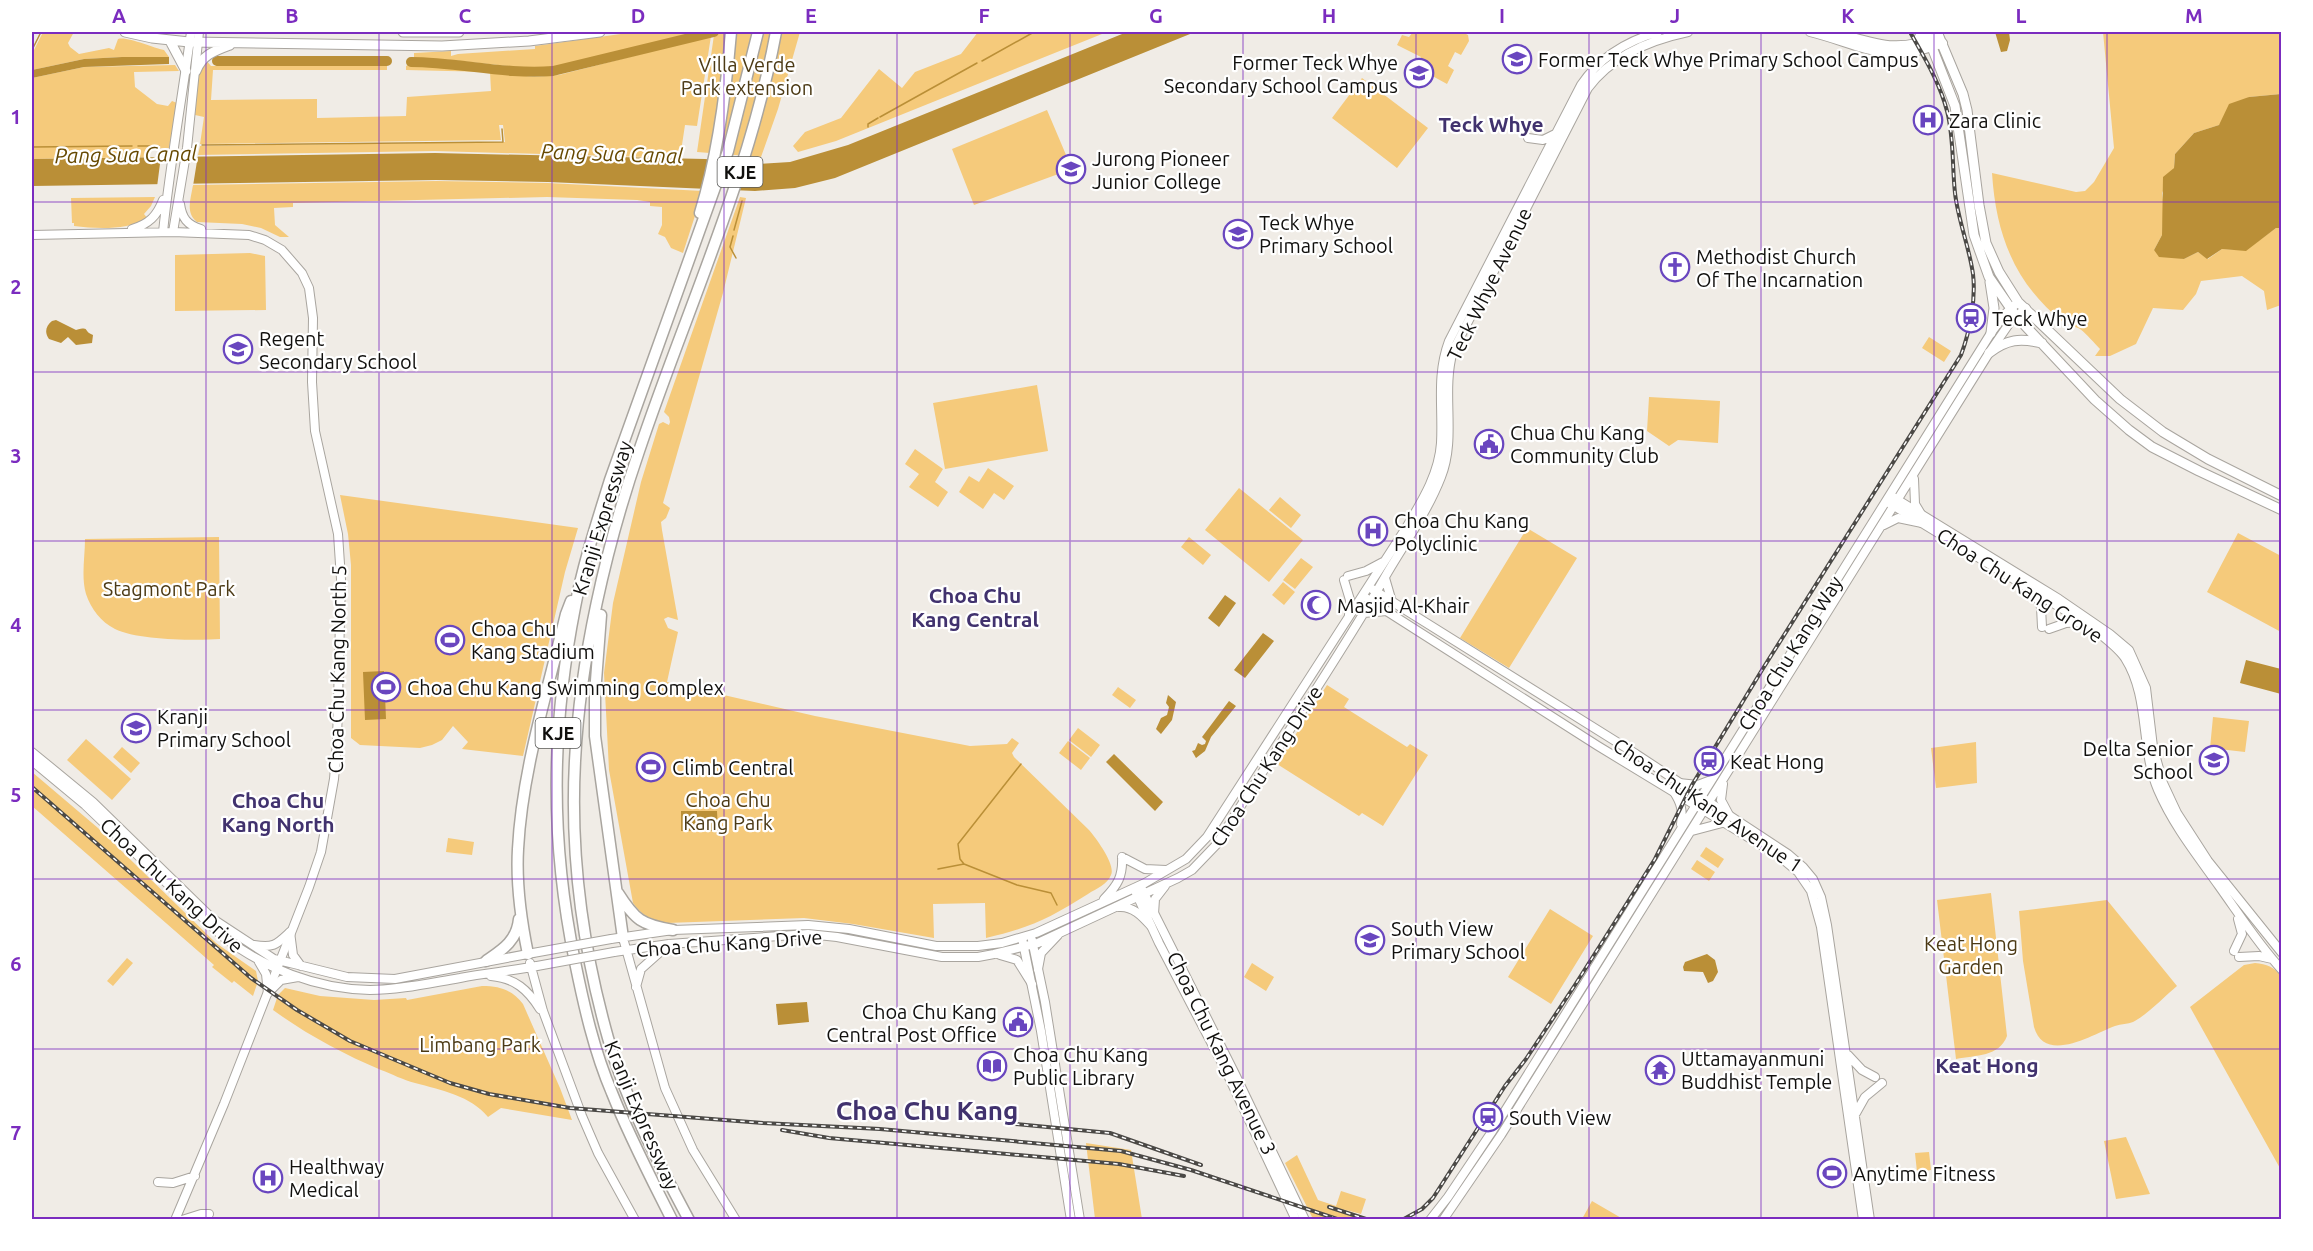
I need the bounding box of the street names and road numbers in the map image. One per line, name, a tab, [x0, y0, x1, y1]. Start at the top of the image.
road number: KJE	[718, 157, 762, 187]
street label: Teck Whye Avenue	[1442, 204, 1536, 364]
street label: Kranji Expressway	[568, 438, 637, 598]
street label: Choa Chu Kang Grove	[1933, 523, 2107, 647]
street label: Choa Chu Kang North 5	[324, 565, 350, 773]
street label: Choa Chu Kang Way	[1733, 571, 1847, 735]
street label: Choa Chu Kang Drive	[1205, 681, 1327, 851]
road number: KJE	[536, 718, 580, 748]
street label: Choa Chu Kang Avenue 1	[1609, 733, 1807, 877]
street label: Choa Chu Kang Drive	[96, 813, 248, 957]
street label: Choa Chu Kang Drive	[635, 925, 823, 961]
street label: Choa Chu Kang Avenue 3	[1163, 948, 1281, 1158]
street label: Kranji Expressway	[600, 1037, 684, 1194]

